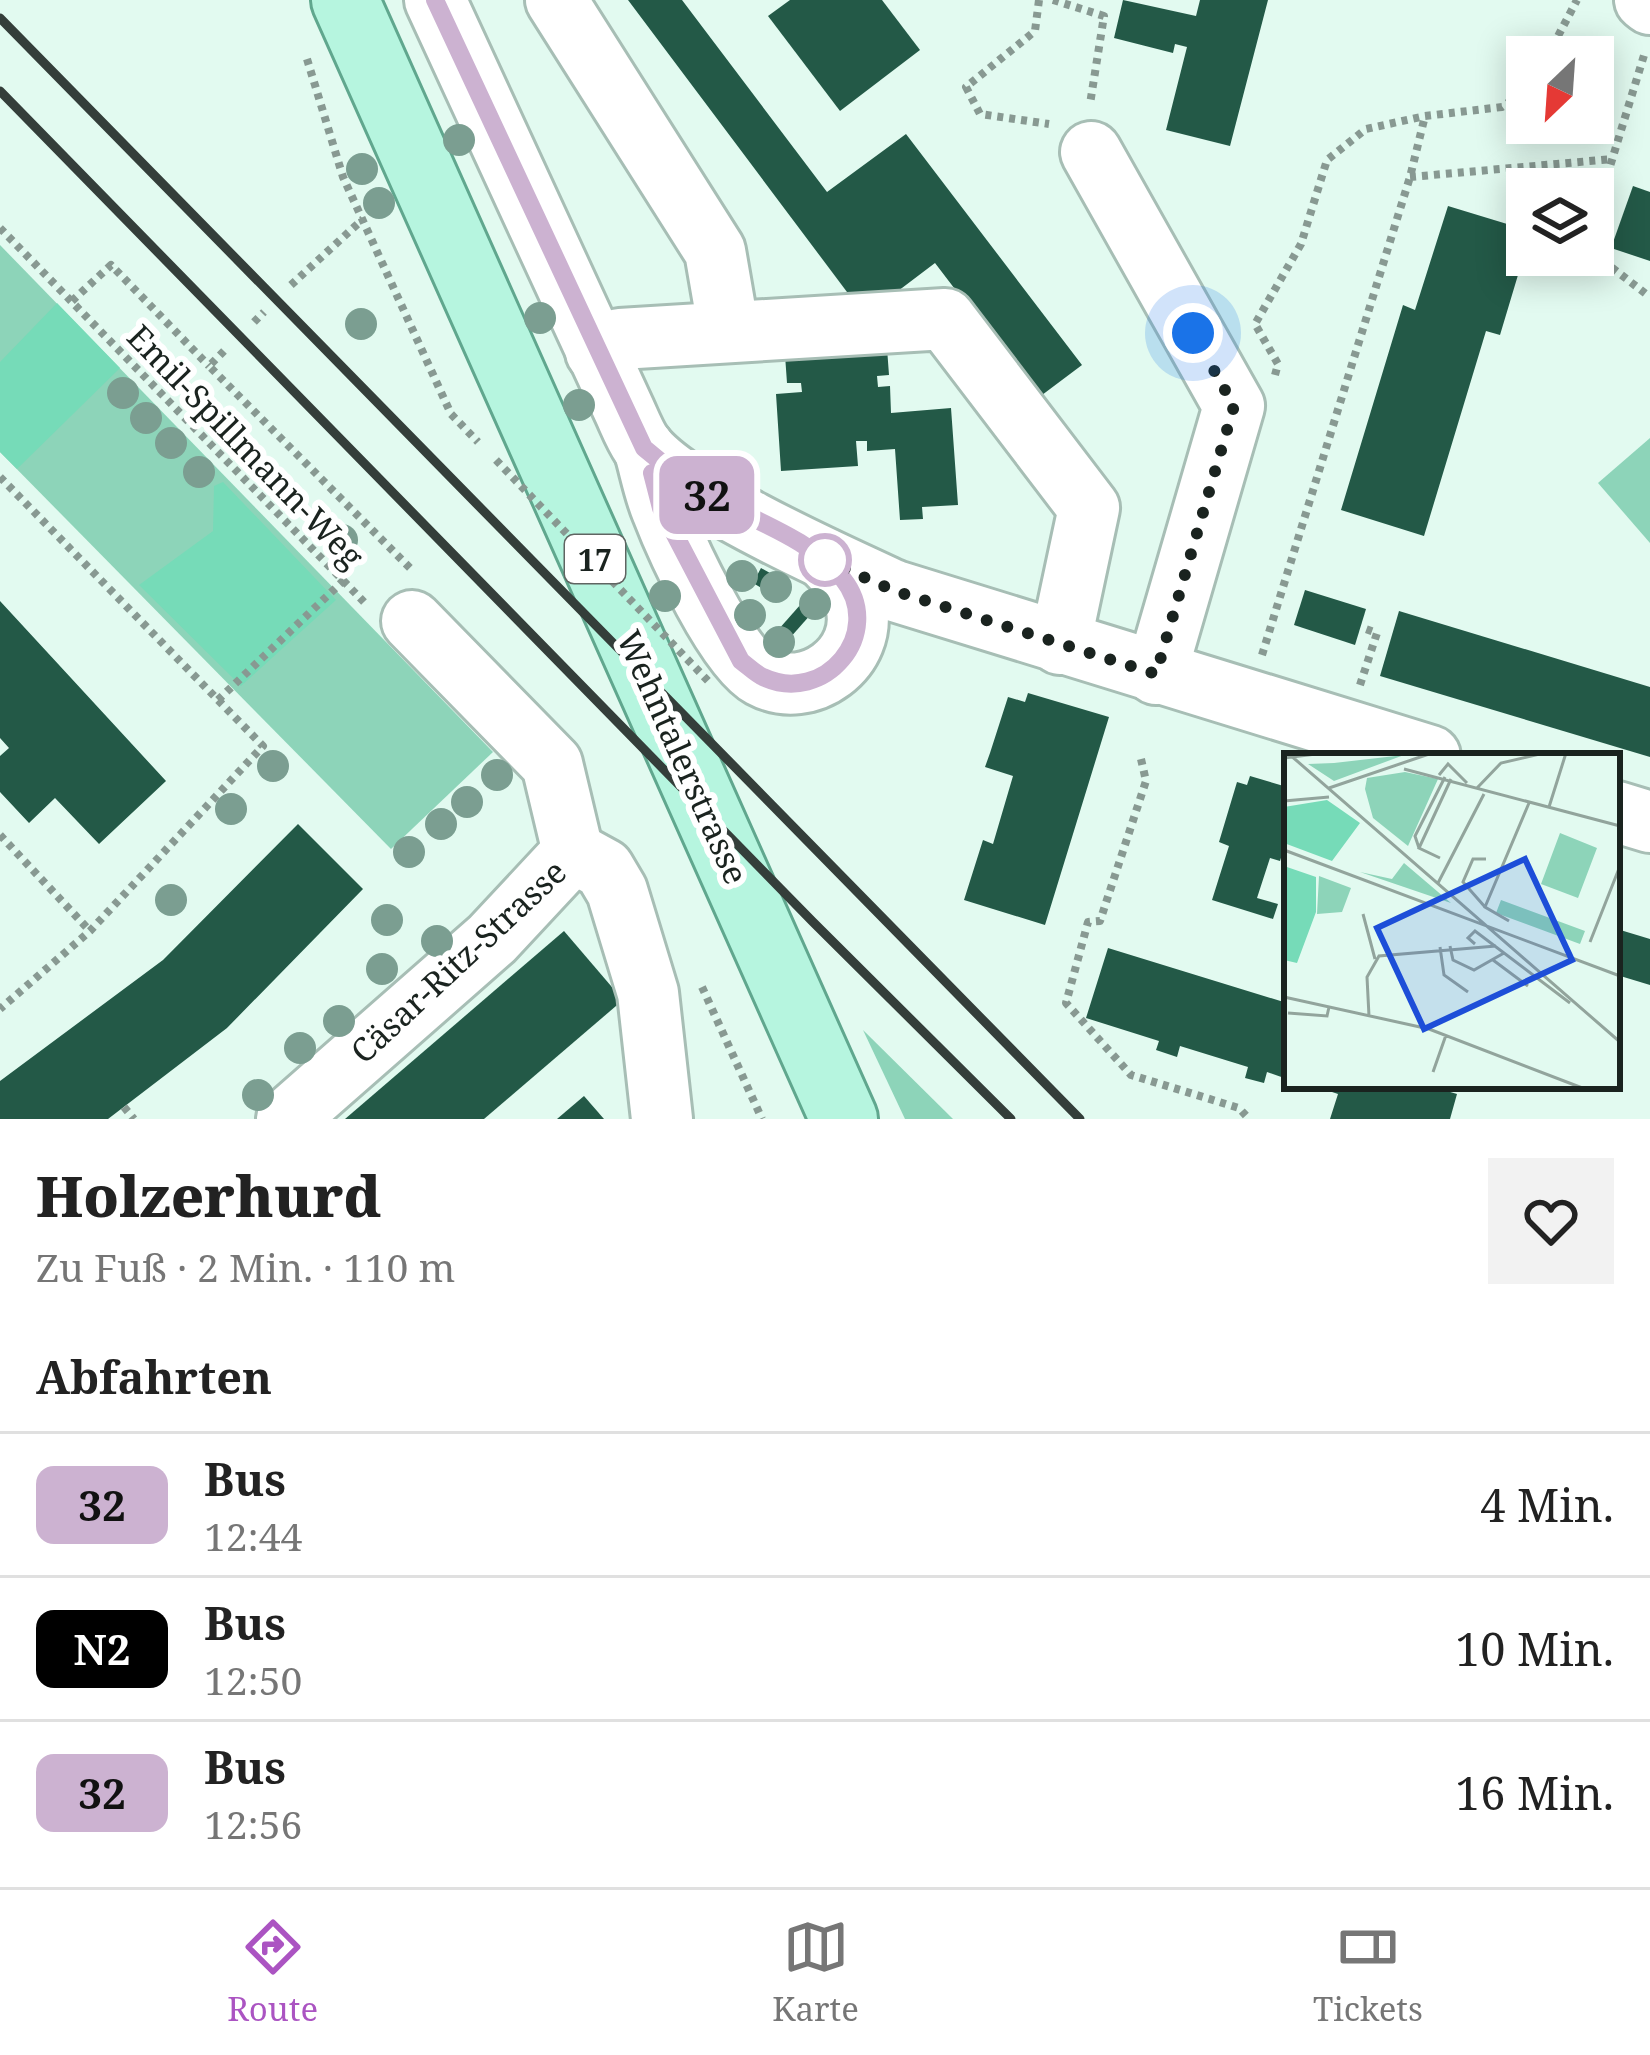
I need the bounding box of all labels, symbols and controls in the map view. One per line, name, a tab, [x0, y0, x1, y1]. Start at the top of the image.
north arrow	[1506, 36, 1614, 144]
map controls	[1506, 36, 1614, 276]
button: layers	[1506, 168, 1614, 276]
your location	[1163, 303, 1223, 363]
street label: Emil-Spillmann-Weg	[118, 314, 374, 578]
line badge: 32	[653, 456, 761, 534]
text: 32	[683, 466, 731, 523]
road number: 17	[565, 535, 625, 583]
unlabelled marker	[800, 535, 850, 585]
street label: Wehntalerstrasse	[607, 623, 759, 891]
inset map	[1284, 753, 1620, 1089]
street label: Cäsar-Ritz-Strasse	[340, 849, 576, 1073]
text: Holzerhurd	[36, 1156, 381, 1234]
button: heart	[1488, 1158, 1614, 1284]
text: Zu Fuß · 2 Min. · 110 m	[36, 1240, 455, 1293]
text: Abfahrten	[36, 1346, 272, 1407]
text: Bus	[204, 1448, 286, 1509]
text: 4 Min.	[1480, 1474, 1614, 1535]
text: 32	[78, 1476, 126, 1533]
text: 12:44	[204, 1509, 302, 1562]
text: Bus	[204, 1592, 286, 1653]
text: 10 Min.	[1455, 1618, 1614, 1679]
text: N2	[74, 1620, 130, 1677]
text: 12:50	[204, 1653, 302, 1706]
text: Bus	[204, 1736, 286, 1797]
text: 16 Min.	[1455, 1762, 1614, 1823]
text: 32	[78, 1764, 126, 1821]
text: 12:56	[204, 1797, 302, 1850]
tab: Route	[227, 1914, 318, 2031]
tab: Karte	[772, 1914, 859, 2031]
tab: Tickets	[1313, 1914, 1423, 2031]

